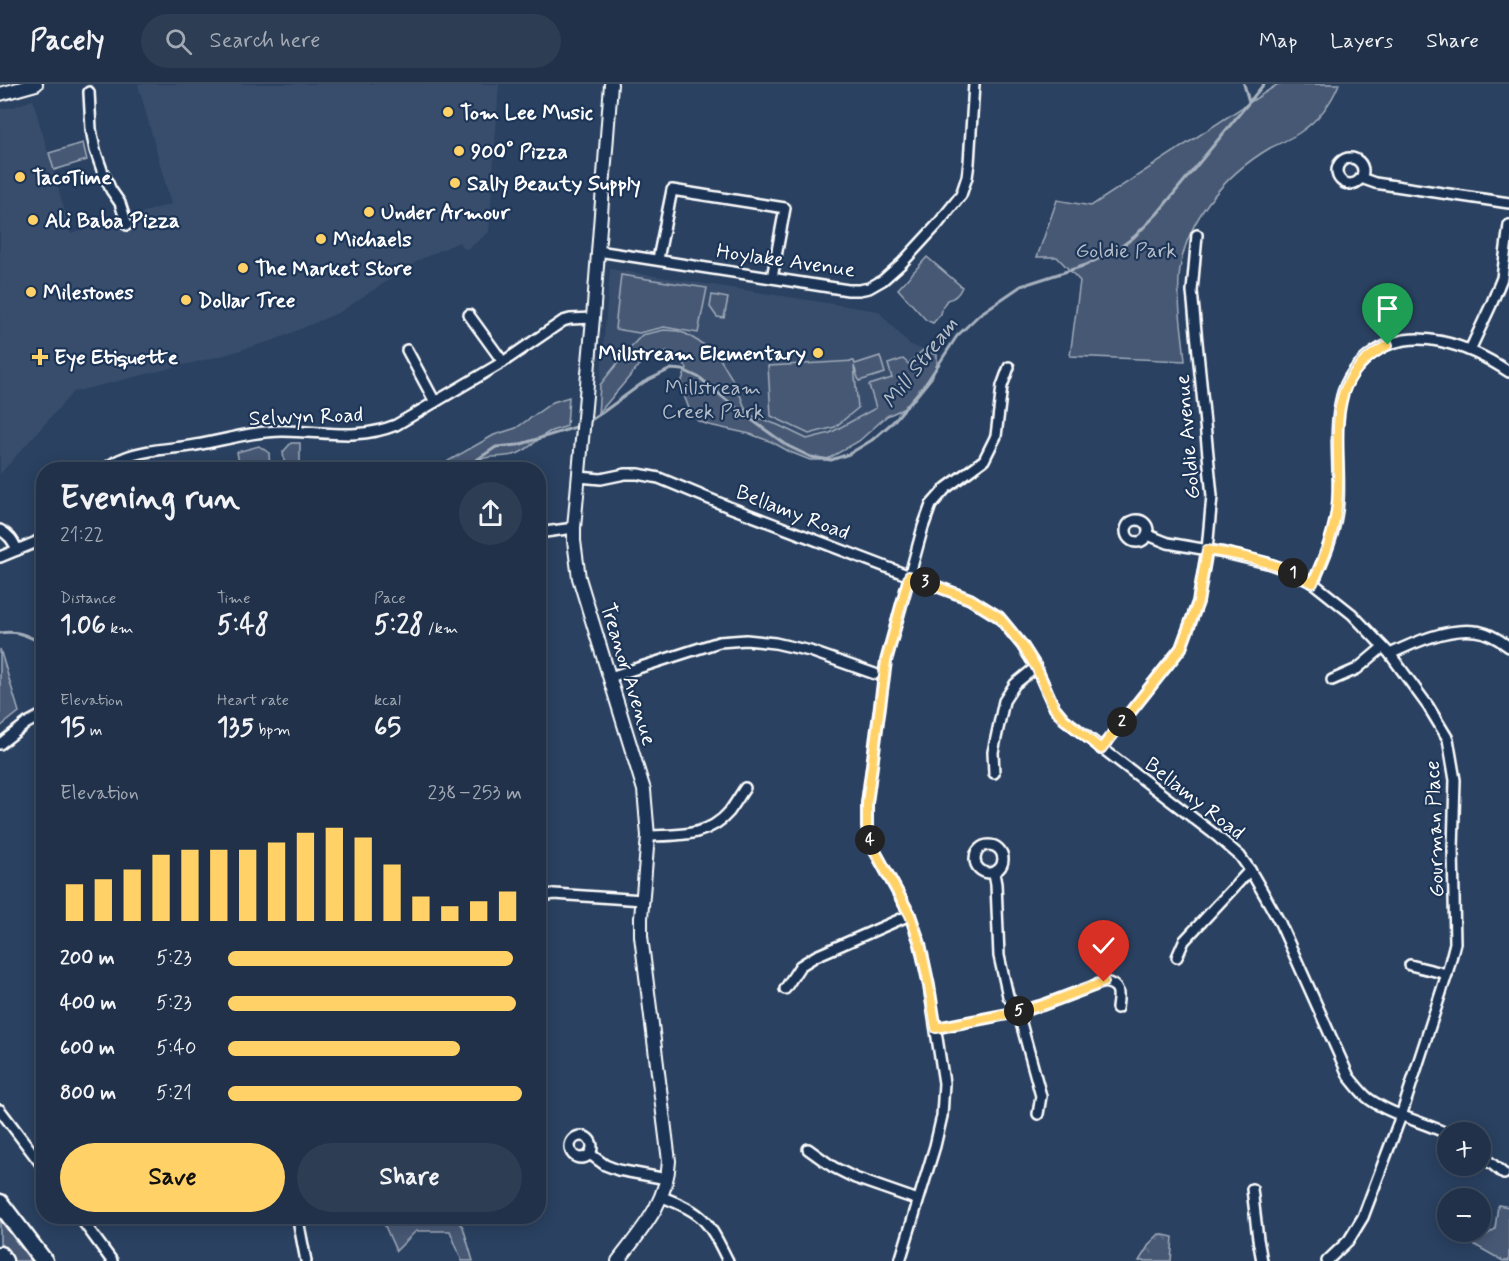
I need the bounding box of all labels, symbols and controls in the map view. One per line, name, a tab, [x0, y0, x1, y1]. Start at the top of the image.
search box	[141, 14, 561, 68]
text: Pacely	[30, 23, 105, 60]
icon: search	[162, 25, 195, 58]
text: Search here	[210, 27, 320, 55]
text: Map	[1259, 27, 1297, 55]
text: Layers	[1330, 27, 1393, 55]
text: Share	[1426, 27, 1479, 55]
place label: Tom Lee Music	[460, 99, 594, 127]
marker: Tom Lee Music	[441, 105, 455, 119]
place label: 900° Pizza	[471, 138, 568, 166]
marker: 900° Pizza	[452, 144, 466, 158]
place label: TacoTime	[32, 164, 112, 192]
marker: TacoTime	[13, 170, 27, 184]
place label: Sally Beauty Supply	[467, 170, 641, 198]
marker: Sally Beauty Supply	[448, 176, 462, 190]
place label: Under Armour	[381, 199, 511, 227]
marker: Under Armour	[362, 205, 376, 219]
place label: Ali Baba Pizza	[45, 207, 180, 235]
marker: Ali Baba Pizza	[26, 213, 40, 227]
place label: Michaels	[333, 226, 412, 254]
marker: Michaels	[314, 232, 328, 246]
street label: Hoylake Avenue	[715, 237, 857, 285]
park label: Goldie Park	[1075, 237, 1177, 265]
place label: The Market Store	[255, 255, 412, 283]
marker: The Market Store	[236, 261, 250, 275]
place label: Milestones	[43, 279, 134, 307]
pin	[1362, 283, 1413, 345]
marker: Milestones	[24, 285, 38, 299]
place label: Dollar Tree	[198, 287, 295, 315]
icon: arrive	[1371, 292, 1404, 325]
marker: Dollar Tree	[179, 293, 193, 307]
water label: Mill Stream	[876, 312, 965, 415]
place label: Millstream Elementary	[598, 340, 806, 368]
place label: Eye Etiquette	[54, 344, 179, 372]
marker: Millstream Elementary	[811, 346, 825, 360]
marker: Eye Etiquette	[31, 348, 49, 366]
street label: Goldie Avenue	[1169, 373, 1207, 500]
park label: Millstream Creek Park	[662, 374, 764, 426]
street label: Selwyn Road	[248, 401, 364, 433]
text: Evening run	[60, 477, 240, 521]
street label: Bellamy Road	[732, 478, 853, 547]
button: share	[459, 482, 522, 545]
text: 21:22	[60, 522, 104, 549]
pin: 1	[1278, 558, 1308, 588]
text: 1	[1289, 562, 1297, 583]
pin: 3	[910, 567, 940, 597]
text: 3	[921, 571, 929, 592]
text: Distance	[60, 588, 116, 609]
text: Time	[217, 588, 251, 609]
text: Pace	[374, 588, 406, 609]
street label: Treanor Avenue	[593, 600, 663, 749]
text: 1.06	[60, 609, 106, 643]
text: 5:48	[217, 609, 269, 643]
text: 5:28	[374, 609, 424, 643]
text: km	[106, 618, 134, 639]
text: /km	[424, 618, 458, 639]
text: Elevation	[60, 690, 123, 711]
text: Heart rate	[217, 690, 289, 711]
text: kcal	[374, 690, 401, 711]
pin: 2	[1107, 707, 1137, 737]
text: 15	[60, 711, 85, 745]
text: 135	[217, 711, 254, 745]
text: 65	[374, 711, 401, 745]
text: 2	[1118, 711, 1126, 732]
text: m	[85, 720, 103, 741]
text: bpm	[254, 720, 291, 741]
street label: Bellamy Road	[1139, 751, 1250, 847]
street label: Gourman Place	[1419, 760, 1451, 898]
text: Elevation	[60, 780, 139, 807]
text: 238–253 m	[428, 780, 522, 807]
pin: 4	[855, 825, 885, 855]
text: 4	[865, 829, 875, 850]
pin	[1078, 920, 1129, 982]
icon: check	[1087, 929, 1120, 962]
text: 200 m	[60, 945, 115, 972]
text: 5:23	[156, 945, 192, 972]
text: 400 m	[60, 990, 116, 1017]
text: 5:23	[156, 990, 192, 1017]
pin: 5	[1004, 996, 1034, 1026]
text: 5	[1014, 1000, 1024, 1021]
text: 600 m	[60, 1035, 115, 1062]
text: 5:40	[156, 1035, 196, 1062]
text: 800 m	[60, 1080, 116, 1107]
text: 5:21	[156, 1080, 192, 1107]
map controls	[1437, 1122, 1491, 1242]
button: +	[1437, 1122, 1491, 1176]
button: Save	[60, 1143, 285, 1212]
button: Share	[297, 1143, 522, 1212]
button: −	[1437, 1188, 1491, 1242]

